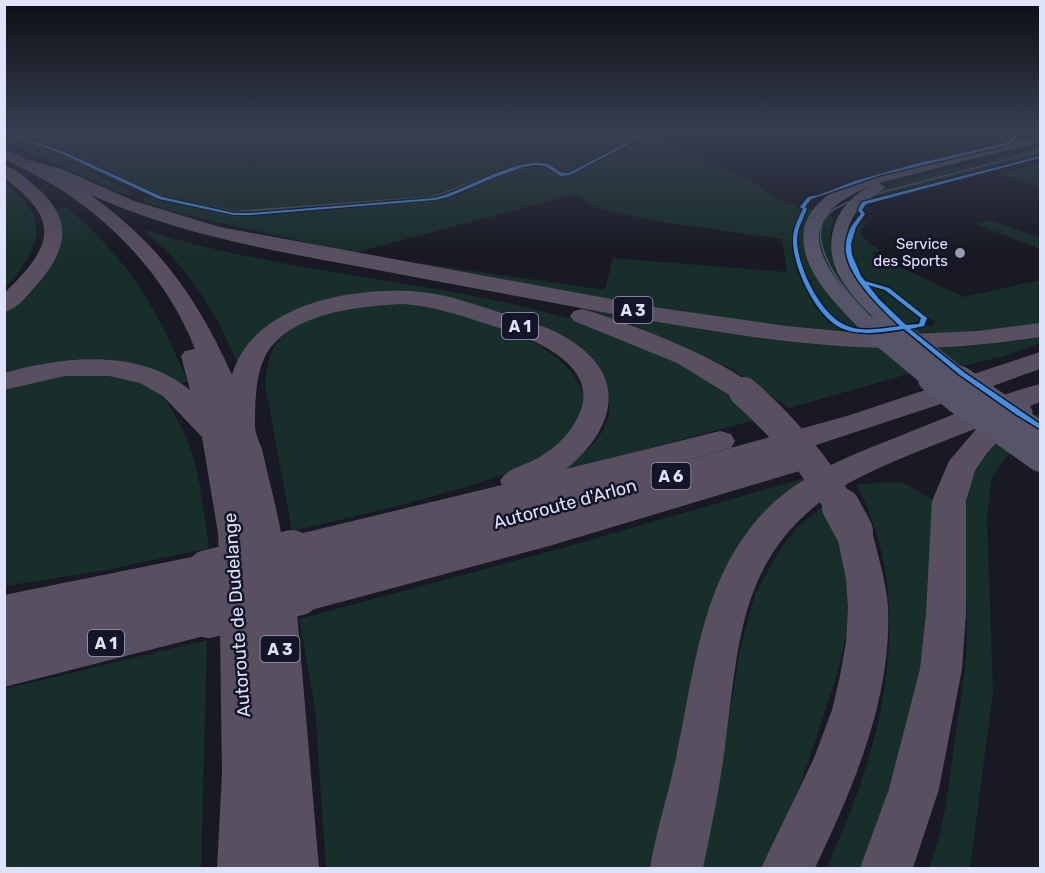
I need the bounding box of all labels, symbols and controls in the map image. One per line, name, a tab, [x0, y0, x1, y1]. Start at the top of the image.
place label: Service des Sports	[873, 235, 948, 270]
marker: Service des Sports	[953, 246, 967, 260]
road number: A 3	[614, 297, 652, 323]
road number: A 1	[502, 313, 538, 339]
road number: A 6	[652, 463, 690, 489]
street label: Autoroute d'Arlon	[491, 474, 639, 534]
street label: Autoroute de Dudelange	[219, 512, 255, 718]
road number: A 1	[88, 630, 124, 656]
road number: A 3	[260, 636, 300, 662]

